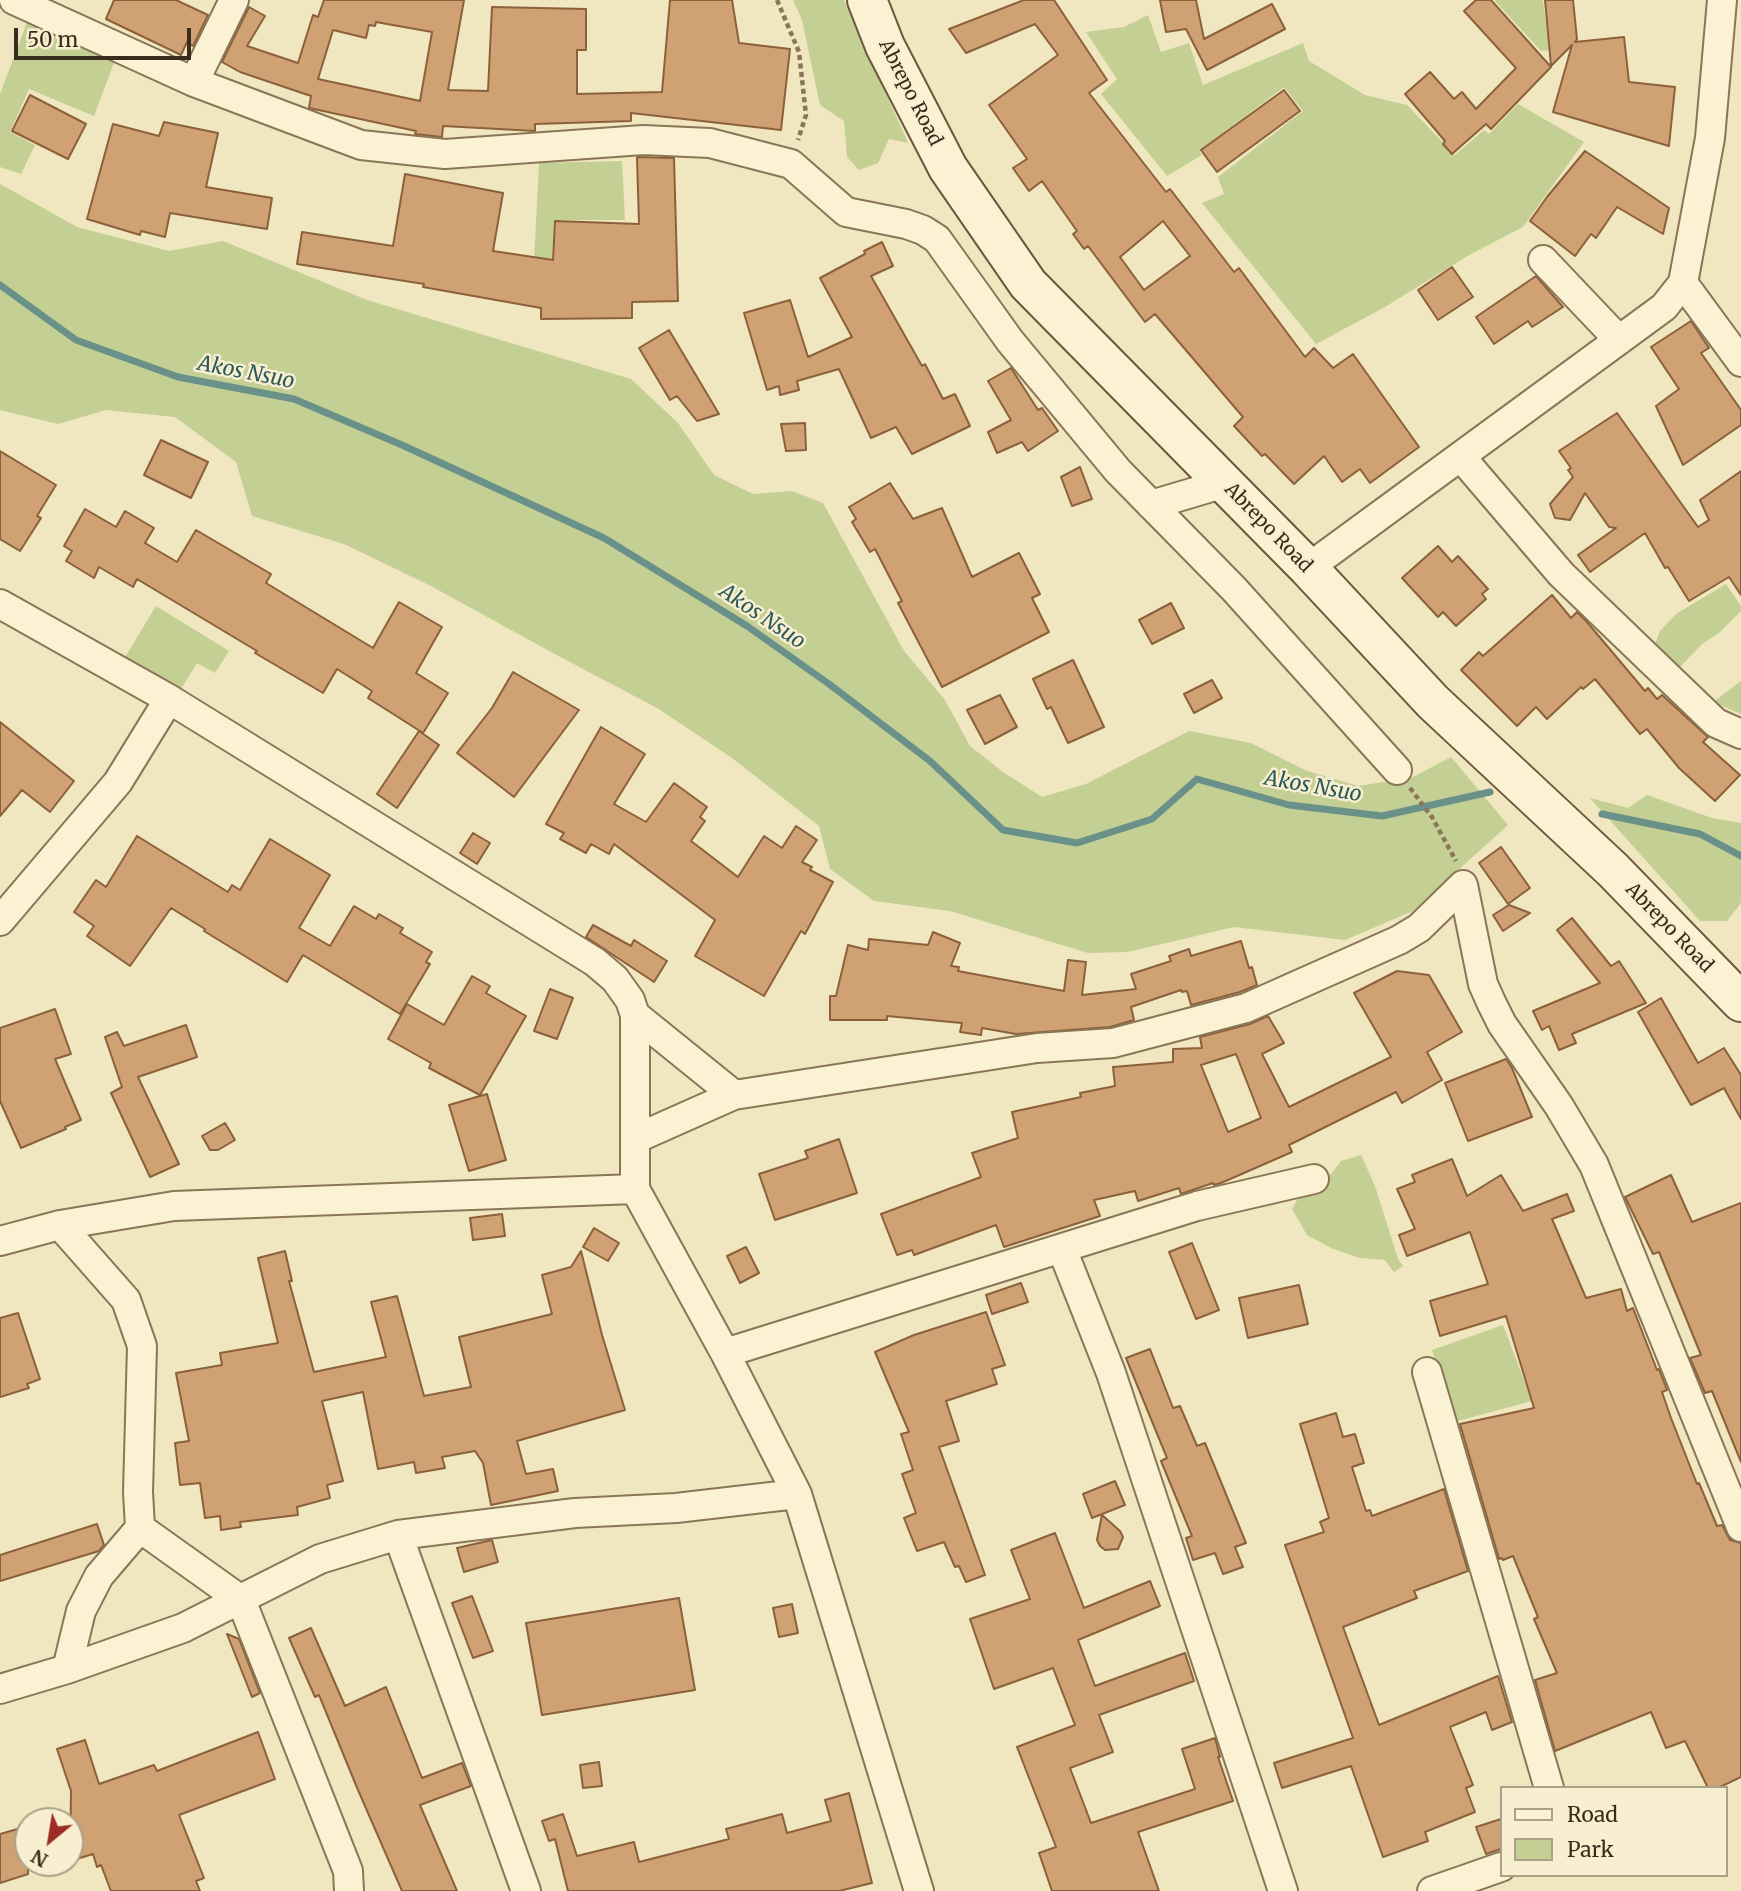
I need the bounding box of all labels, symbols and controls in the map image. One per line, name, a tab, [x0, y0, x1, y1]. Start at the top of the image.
scale bar	[18, 14, 194, 58]
text: 50 m	[27, 26, 78, 53]
street label: Abrepo Road	[873, 36, 947, 150]
water label: Akos Nsuo	[195, 351, 297, 395]
street label: Abrepo Road	[1219, 478, 1317, 578]
water label: Akos Nsuo	[714, 579, 810, 655]
water label: Akos Nsuo	[1262, 766, 1364, 808]
street label: Abrepo Road	[1620, 878, 1718, 978]
legend	[1500, 1786, 1727, 1877]
text: Road	[1567, 1801, 1618, 1828]
north arrow	[14, 1807, 84, 1877]
text: Park	[1567, 1836, 1614, 1863]
text: N	[27, 1844, 52, 1873]

